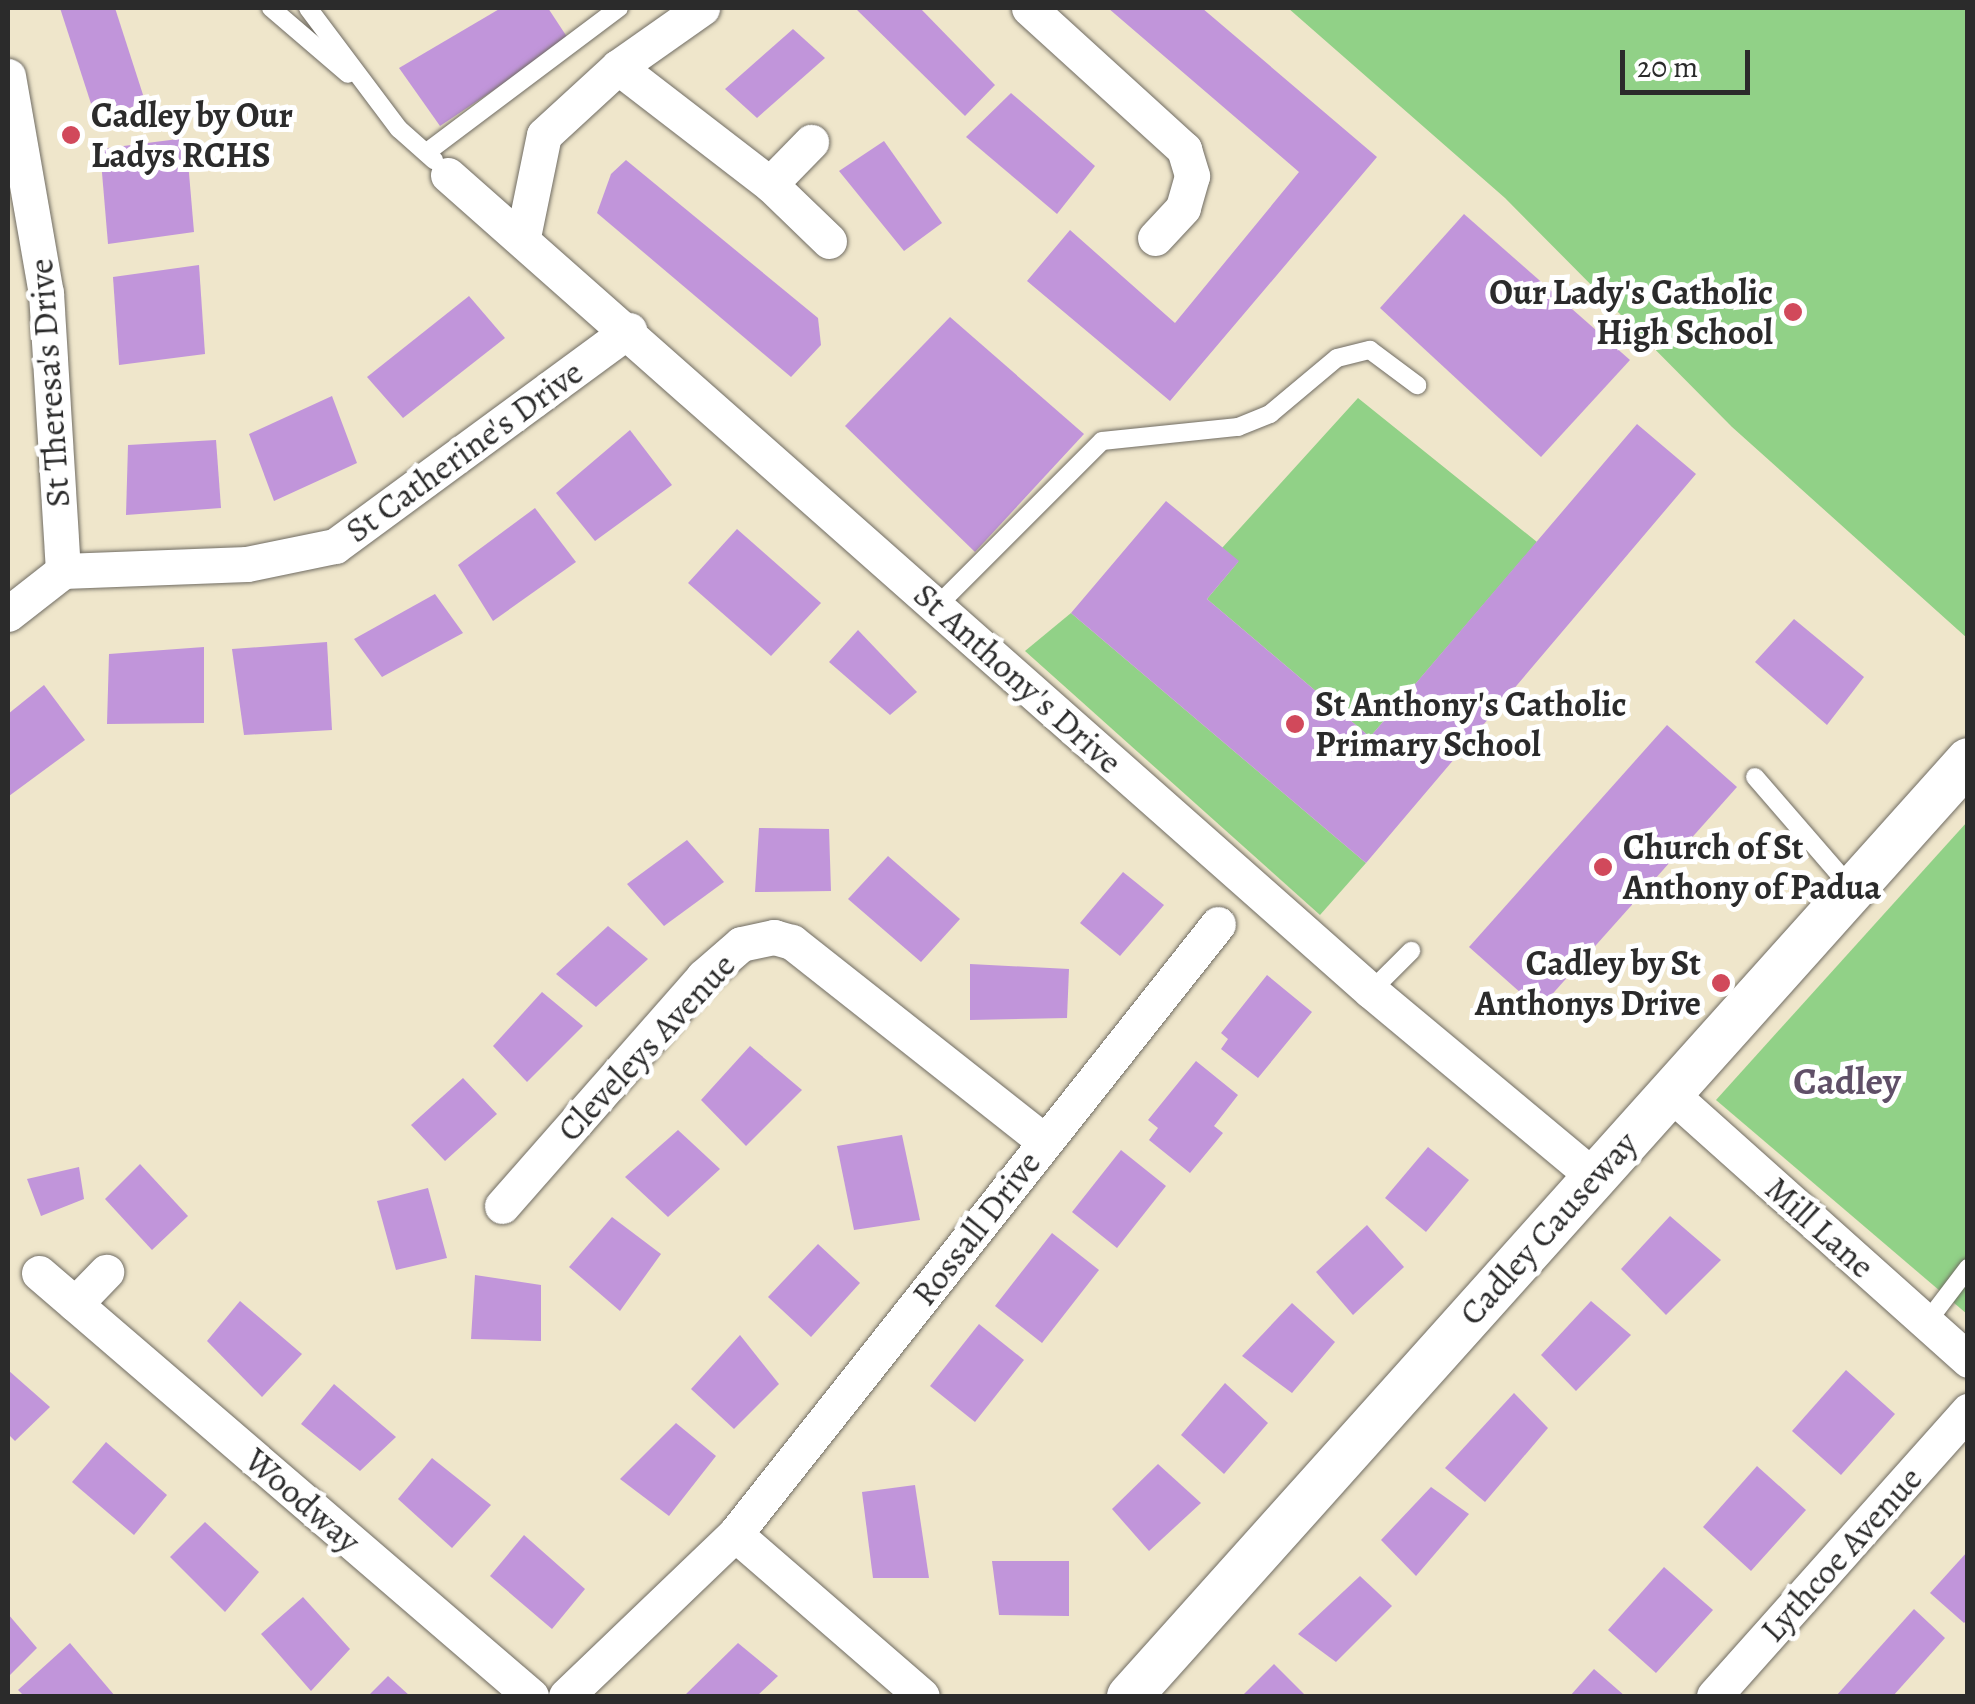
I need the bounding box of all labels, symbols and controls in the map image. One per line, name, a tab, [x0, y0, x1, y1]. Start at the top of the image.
scale bar	[1625, 30, 1755, 92]
text: 20 m	[1637, 47, 1698, 87]
place label: Cadley by Our Ladys RCHS	[91, 94, 293, 176]
marker: Cadley by Our Ladys RCHS	[60, 124, 82, 146]
street label: St Theresa's Drive	[19, 257, 79, 509]
place label: Our Lady's Catholic High School	[1489, 271, 1773, 353]
marker: Our Lady's Catholic High School	[1782, 301, 1804, 323]
street label: St Catherine's Drive	[337, 351, 591, 551]
street label: St Anthony's Drive	[905, 574, 1131, 782]
place label: St Anthony's Catholic Primary School	[1315, 683, 1626, 765]
marker: St Anthony's Catholic Primary School	[1284, 713, 1306, 735]
place label: Church of St Anthony of Padua	[1623, 826, 1881, 908]
marker: Church of St Anthony of Padua	[1592, 856, 1614, 878]
place label: Cadley by St Anthonys Drive	[1475, 942, 1701, 1024]
street label: Cleveleys Avenue	[548, 944, 744, 1150]
marker: Cadley by St Anthonys Drive	[1710, 972, 1732, 994]
district label: Cadley	[1793, 1059, 1901, 1105]
street label: Cadley Causeway	[1450, 1123, 1646, 1333]
street label: Rossall Drive	[903, 1142, 1049, 1314]
street label: Mill Lane	[1757, 1167, 1883, 1287]
street label: Woodway	[237, 1439, 369, 1561]
street label: Lythcoe Avenue	[1751, 1458, 1931, 1650]

